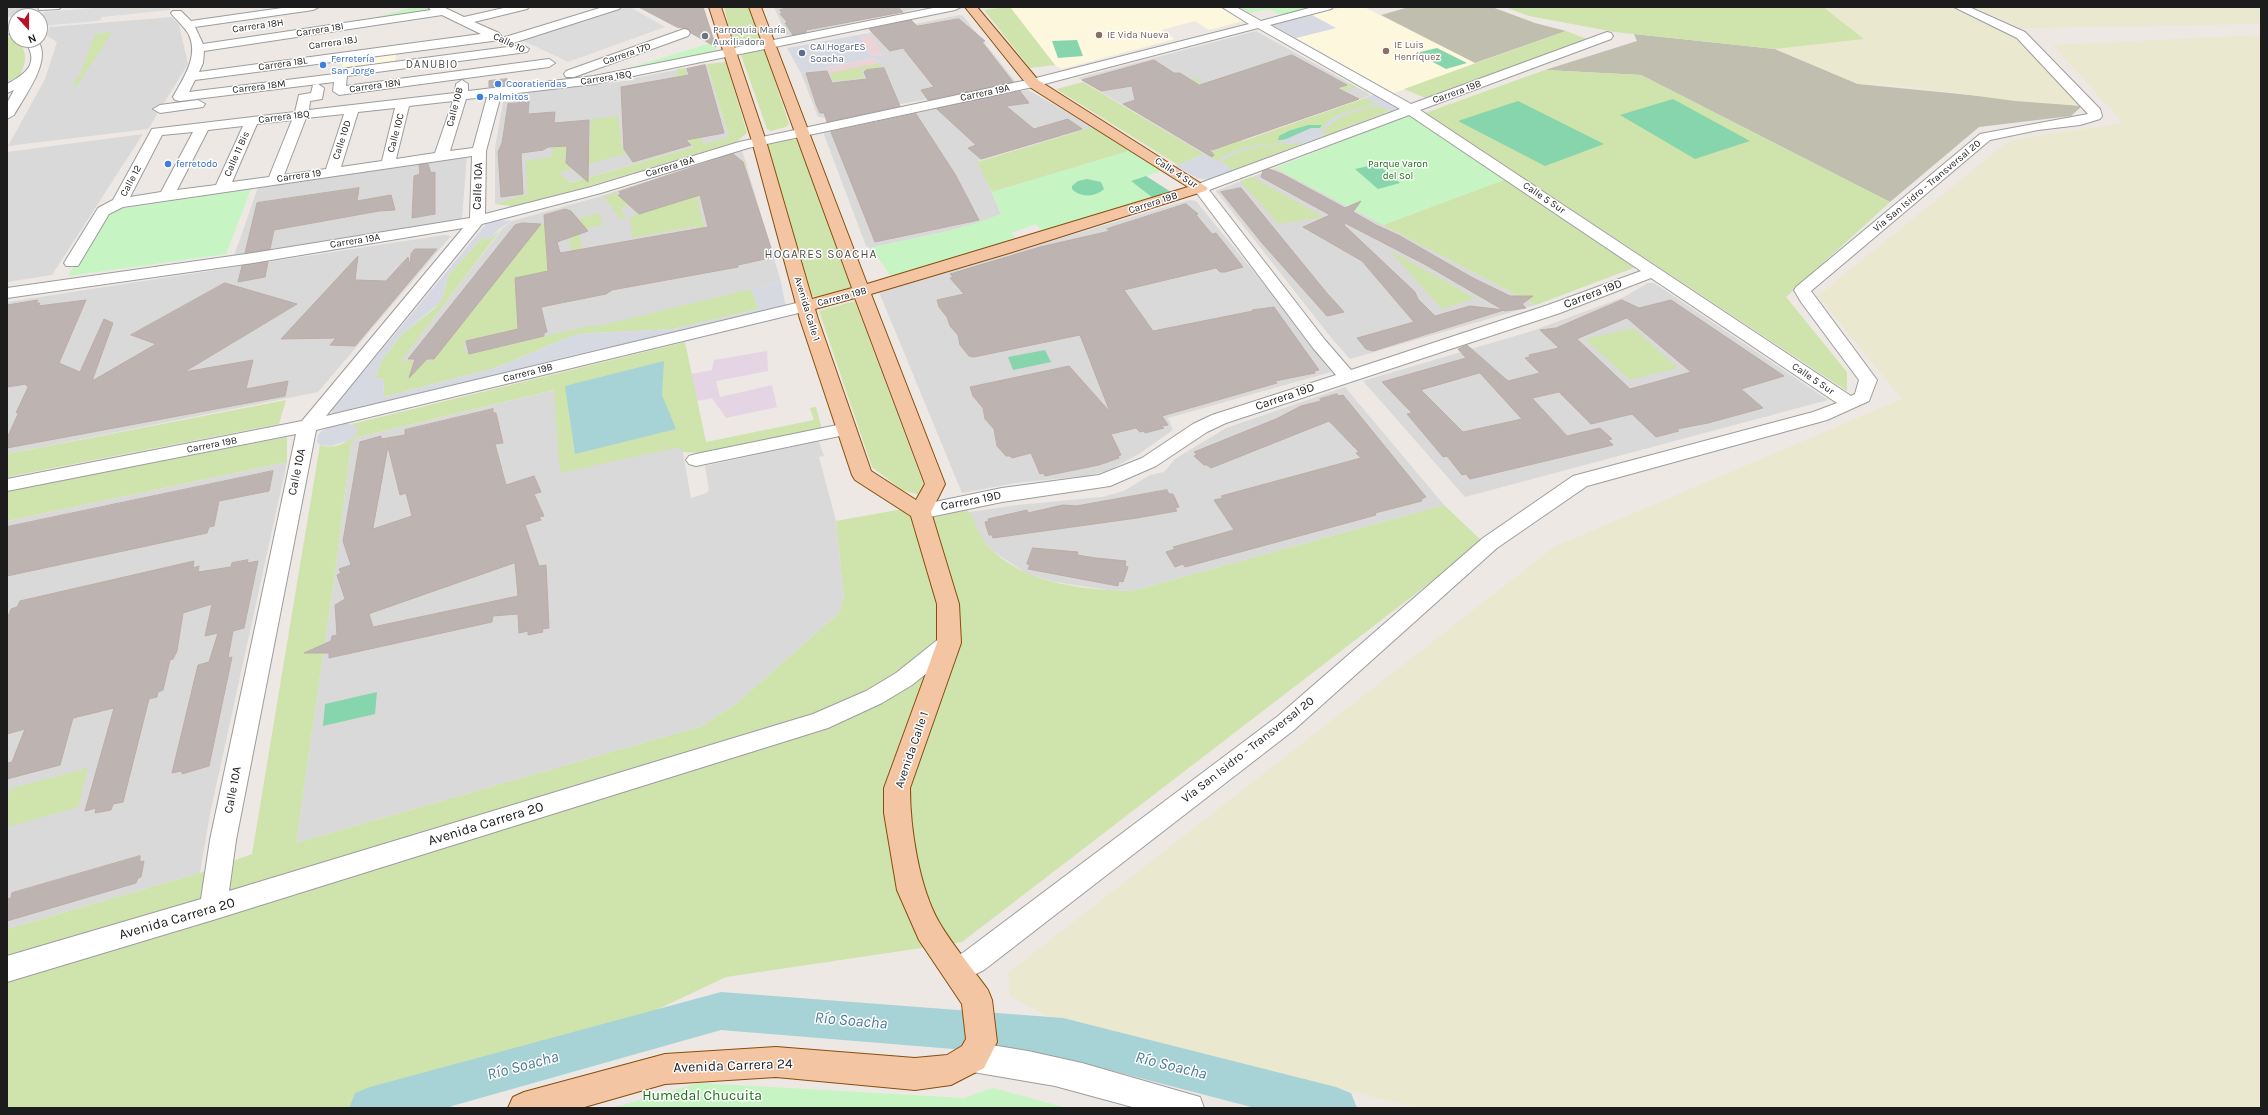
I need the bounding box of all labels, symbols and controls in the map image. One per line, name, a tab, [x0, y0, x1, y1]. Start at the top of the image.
north arrow	[8, 8, 48, 48]
street label: Carrera 18H	[232, 16, 284, 36]
street label: Carrera 18I	[295, 20, 345, 40]
place label: Parroquia María Auxiliadora	[713, 24, 786, 48]
place label: IE Vida Nueva	[1107, 29, 1169, 41]
street label: Calle 10	[491, 30, 527, 56]
marker: IE Vida Nueva	[1094, 30, 1104, 40]
text: N	[26, 31, 38, 46]
marker: Parroquia María Auxiliadora	[700, 31, 710, 41]
street label: Carrera 18J	[308, 34, 358, 52]
place label: IE Luis Henríquez	[1394, 39, 1440, 62]
street label: Carrera 17D	[601, 40, 653, 68]
place label: CAI HogarES Soacha	[810, 41, 866, 64]
marker: IE Luis Henríquez	[1381, 46, 1391, 56]
marker: CAI HogarES Soacha	[797, 48, 807, 58]
place label: Ferretería San Jorge	[331, 53, 375, 76]
street label: Carrera 18L	[258, 55, 308, 73]
district label: DANUBIO	[406, 58, 458, 72]
marker: Ferretería San Jorge	[318, 60, 328, 70]
street label: Carrera 18Q	[580, 68, 632, 88]
street label: Carrera 18N	[349, 76, 401, 96]
street label: Carrera 18M	[232, 78, 286, 96]
place label: Cooratiendas	[506, 78, 567, 90]
street label: Carrera 19B	[1431, 78, 1483, 106]
marker: Cooratiendas	[493, 79, 503, 89]
street label: Carrera 19A	[959, 82, 1011, 104]
street label: Calle 10B	[444, 86, 466, 128]
place label: Palmitos	[488, 91, 529, 103]
marker: Palmitos	[475, 92, 485, 102]
street label: Carrera 18Q	[258, 108, 310, 126]
street label: Calle 10C	[385, 112, 407, 154]
street label: Calle 10D	[330, 119, 354, 161]
street label: Calle 11 Bis	[222, 130, 252, 178]
street label: Vía San Isidro - Transversal 20	[1871, 137, 1983, 235]
street label: Carrera 19A	[644, 154, 696, 180]
street label: Calle 4 Sur	[1152, 155, 1200, 191]
place label: ferretodo	[176, 158, 218, 170]
park label: Parque Varon del Sol	[1368, 158, 1428, 182]
marker: ferretodo	[163, 159, 173, 169]
street label: Calle 10A	[470, 162, 486, 210]
street label: Calle 12	[118, 163, 144, 199]
street label: Carrera 19	[276, 167, 322, 185]
street label: Calle 5 Sur	[1521, 179, 1567, 217]
street label: Carrera 19B	[1127, 189, 1179, 217]
street label: Carrera 19A	[329, 231, 381, 251]
district label: HOGARES SOACHA	[765, 248, 877, 262]
street label: Avenida Calle 1	[792, 275, 822, 343]
street label: Carrera 19D	[1562, 276, 1624, 312]
street label: Carrera 19B	[816, 285, 868, 309]
street label: Calle 5 Sur	[1790, 360, 1836, 398]
street label: Carrera 19B	[502, 361, 554, 385]
street label: Carrera 19D	[1254, 380, 1316, 414]
street label: Carrera 19B	[186, 434, 238, 456]
street label: Calle 10A	[285, 447, 309, 497]
street label: Carrera 19D	[939, 488, 1003, 514]
street label: Vía San Isidro - Transversal 20	[1179, 694, 1317, 806]
street label: Avenida Calle 1	[892, 710, 932, 790]
street label: Calle 10A	[221, 765, 245, 815]
street label: Avenida Carrera 20	[426, 798, 546, 850]
street label: Avenida Carrera 20	[117, 894, 237, 944]
water label: Río Soacha	[814, 1008, 888, 1034]
water label: Río Soacha	[485, 1047, 561, 1085]
water label: Río Soacha	[1133, 1048, 1209, 1084]
street label: Avenida Carrera 24	[673, 1056, 793, 1076]
park label: Humedal Chucuita	[642, 1088, 762, 1104]

